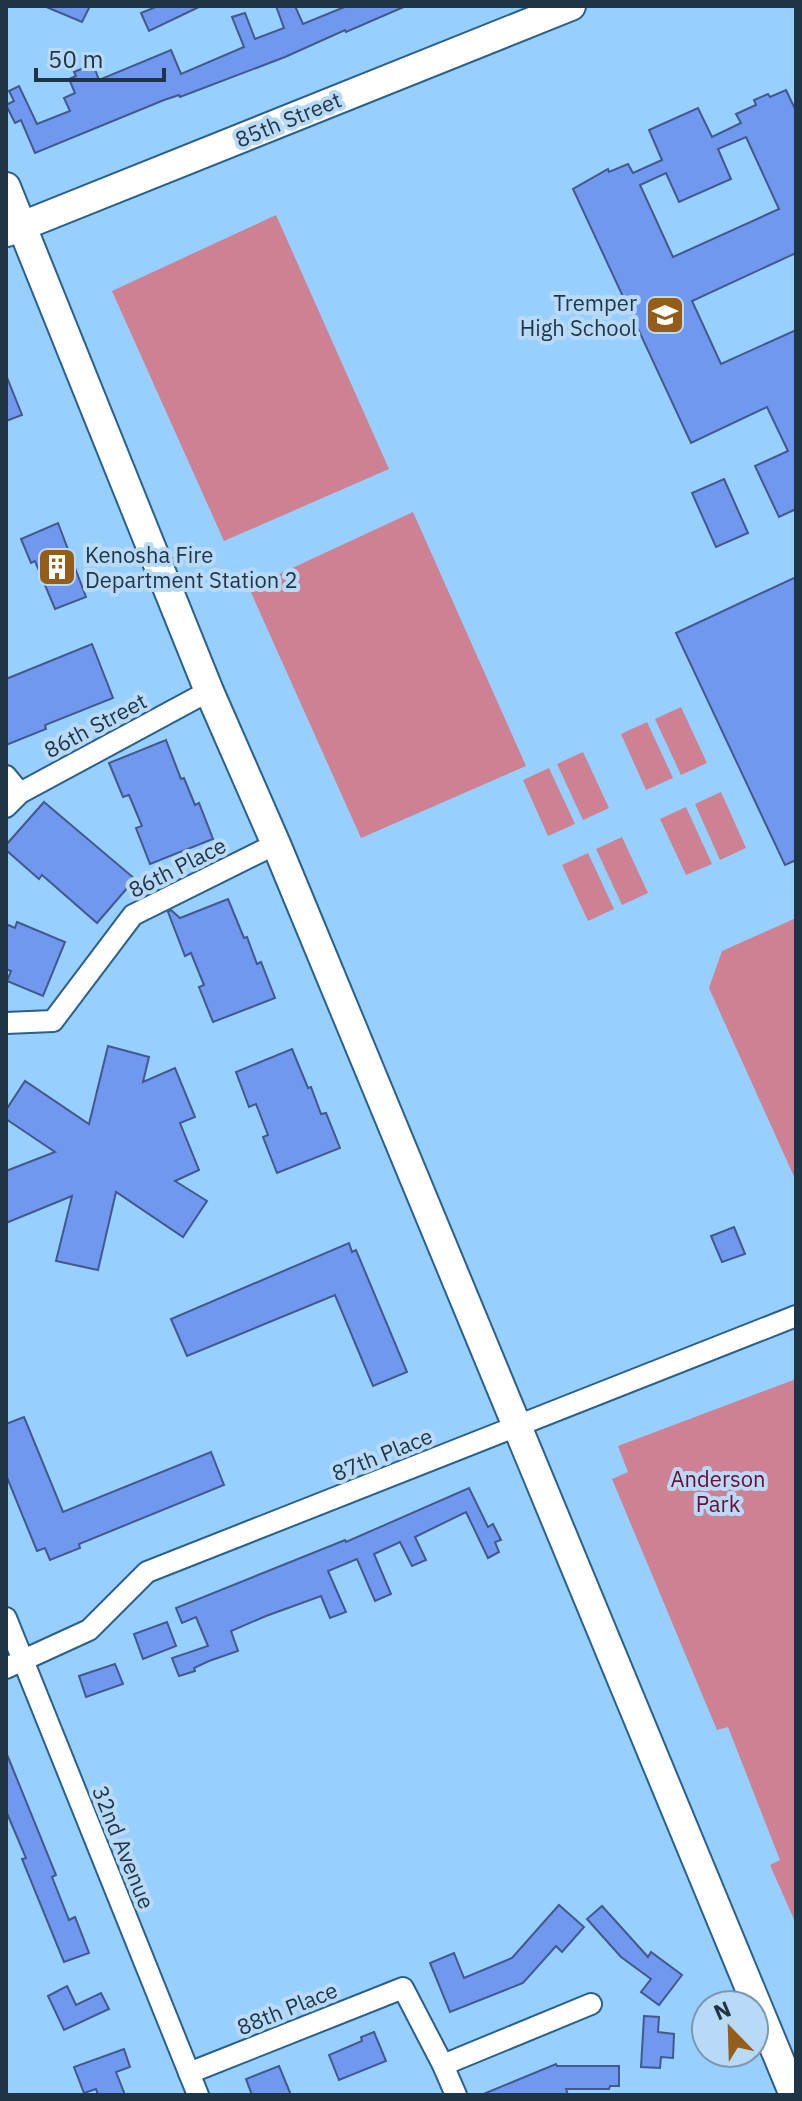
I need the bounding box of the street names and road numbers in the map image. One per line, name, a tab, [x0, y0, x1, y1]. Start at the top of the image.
street label: 85th Street	[231, 85, 345, 153]
street label: 86th Street	[39, 686, 151, 764]
street label: 86th Place	[123, 830, 231, 904]
street label: 87th Place	[327, 1421, 437, 1487]
street label: 32nd Avenue	[86, 1781, 162, 1913]
street label: 88th Place	[232, 1975, 342, 2041]

